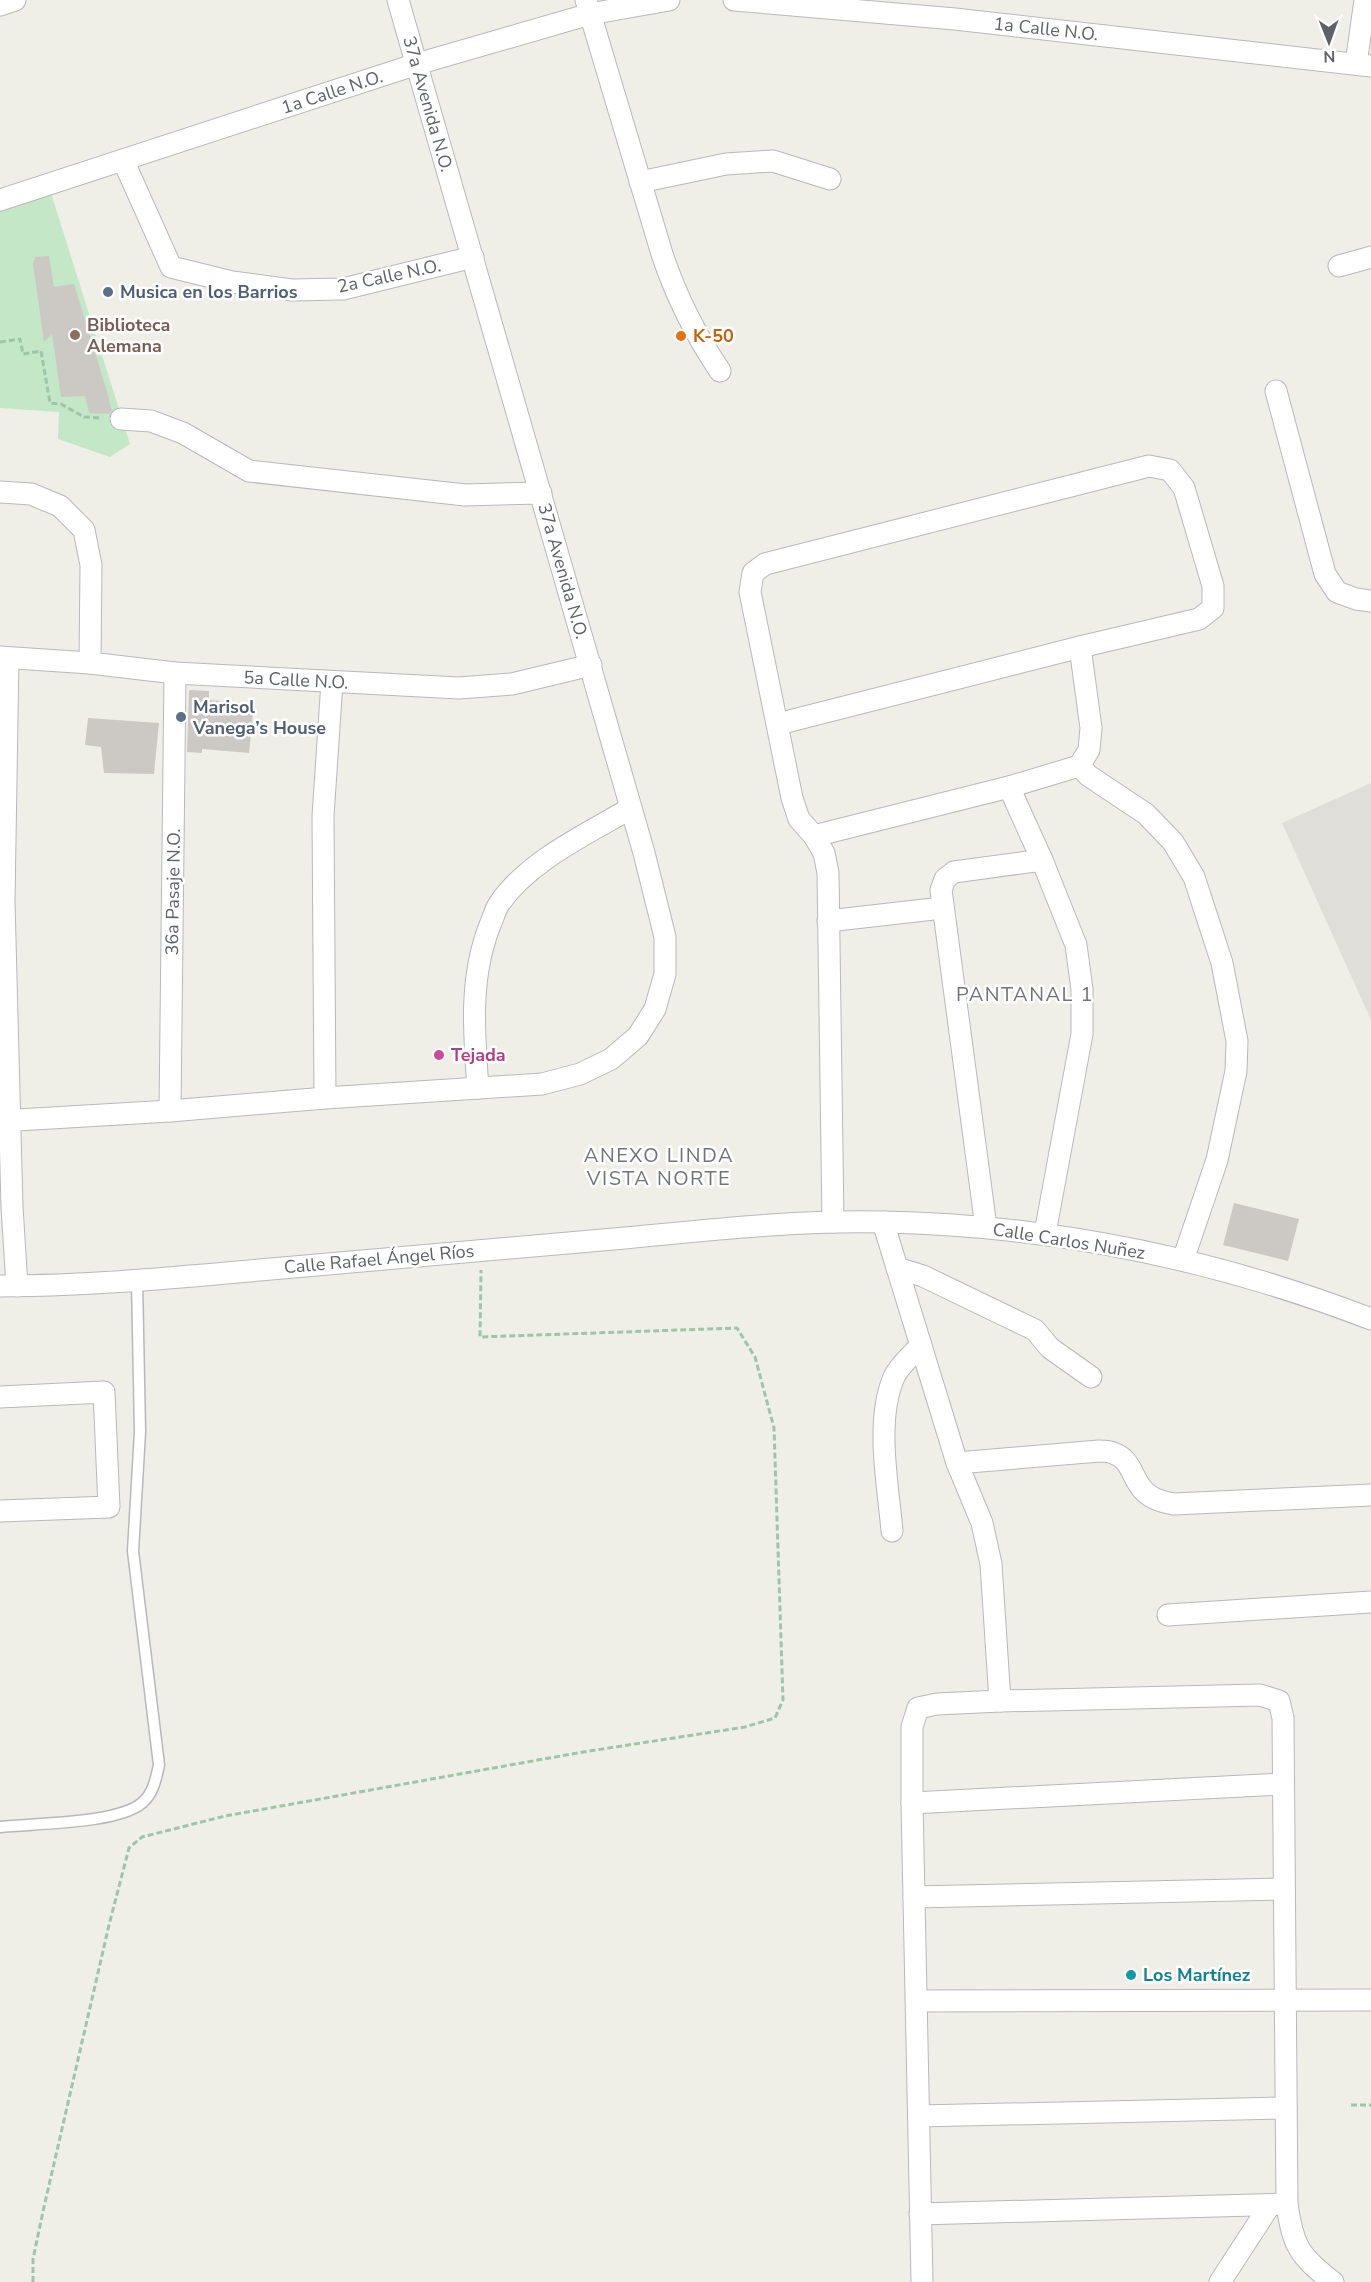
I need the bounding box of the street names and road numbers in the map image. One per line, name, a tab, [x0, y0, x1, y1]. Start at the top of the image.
street label: 1a Calle N.O.	[992, 12, 1100, 46]
street label: 37a Avenida N.O.	[397, 33, 459, 175]
street label: 1a Calle N.O.	[278, 64, 386, 120]
street label: 2a Calle N.O.	[335, 253, 443, 299]
street label: 37a Avenida N.O.	[532, 500, 594, 642]
street label: 5a Calle N.O.	[243, 665, 349, 695]
street label: 36a Pasaje N.O.	[160, 828, 186, 956]
street label: Calle Carlos Nuñez	[991, 1217, 1147, 1265]
street label: Calle Rafael Ángel Ríos	[283, 1239, 475, 1279]

